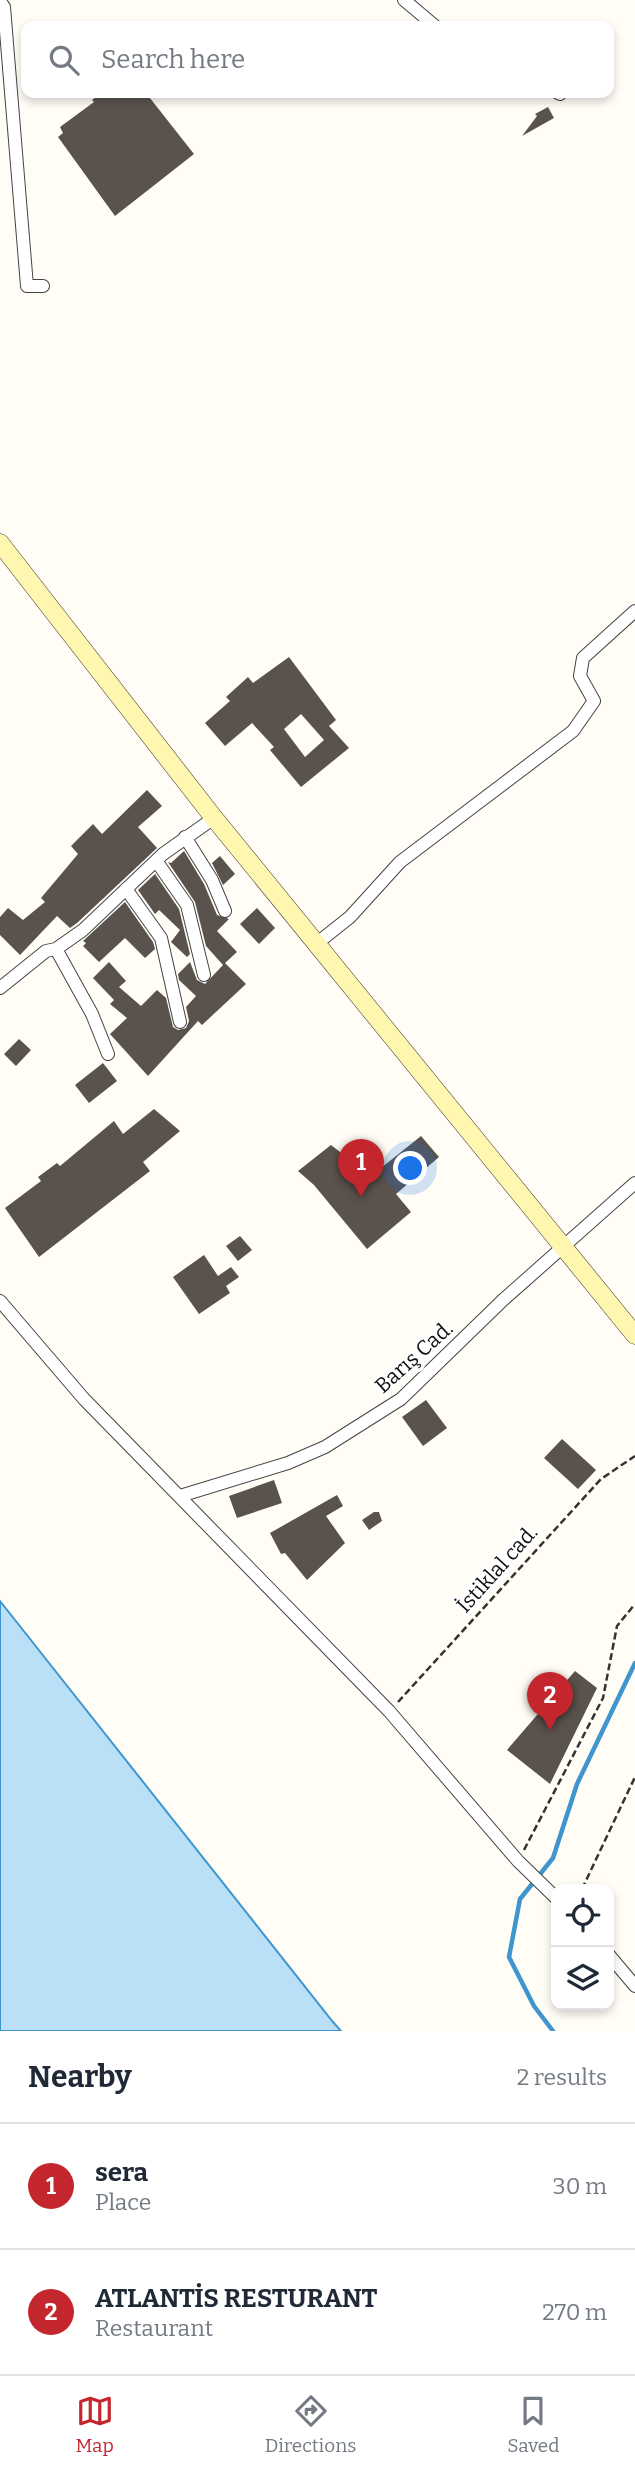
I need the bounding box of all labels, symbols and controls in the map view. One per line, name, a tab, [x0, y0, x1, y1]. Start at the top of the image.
search box	[21, 21, 614, 98]
icon: search	[45, 41, 83, 79]
text: Search here	[101, 44, 245, 75]
pin: 1	[338, 1139, 384, 1197]
your location	[393, 1151, 427, 1185]
street label: Barış Cad.	[370, 1315, 458, 1399]
street label: İstiklal cad.	[451, 1520, 543, 1618]
pin: 2	[527, 1672, 573, 1730]
map controls	[551, 1884, 614, 2010]
button: locate	[551, 1884, 614, 1947]
button: layers	[551, 1947, 614, 2010]
text: Nearby	[28, 2059, 132, 2095]
text: 2 results	[517, 2063, 607, 2091]
text: sera	[95, 2157, 148, 2188]
text: 1	[46, 2172, 56, 2200]
text: 30 m	[553, 2172, 607, 2200]
text: Place	[95, 2188, 151, 2216]
text: ATLANTİS RESTURANT	[95, 2283, 377, 2314]
text: 2	[45, 2298, 57, 2326]
text: 270 m	[542, 2298, 607, 2326]
text: Restaurant	[95, 2314, 213, 2342]
tab: Map	[76, 2392, 114, 2457]
tab: Directions	[265, 2392, 356, 2457]
tab: Saved	[507, 2392, 559, 2457]

